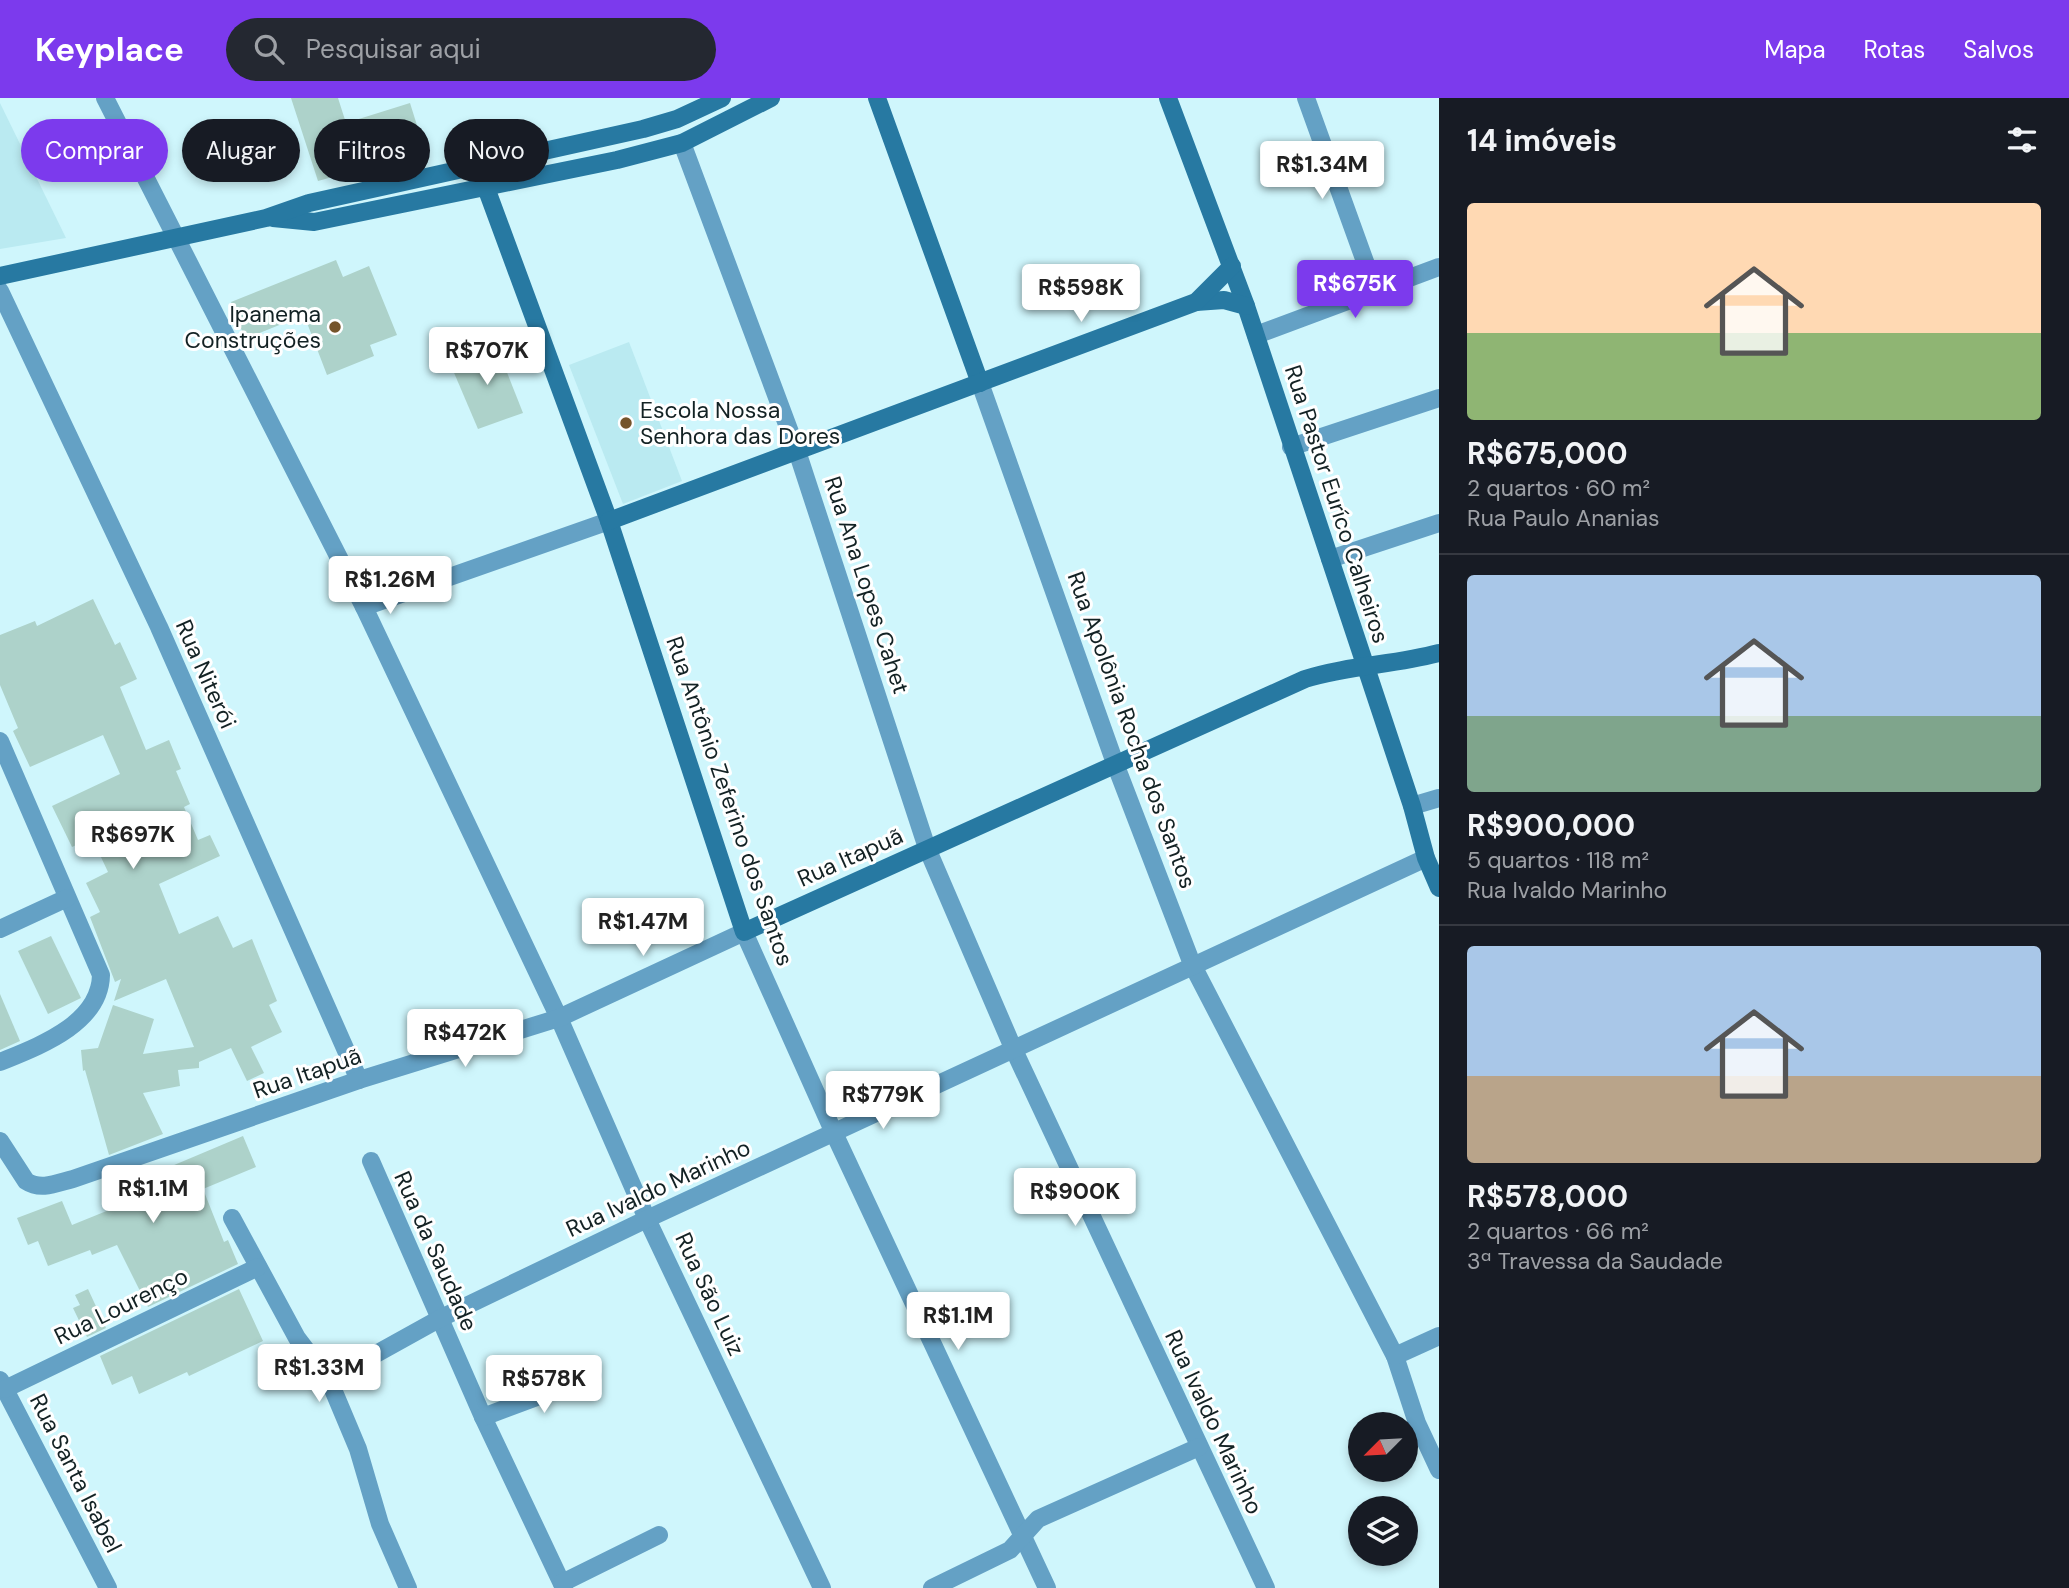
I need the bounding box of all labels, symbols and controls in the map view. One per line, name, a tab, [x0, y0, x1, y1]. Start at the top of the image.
search box	[226, 18, 716, 81]
text: Keyplace	[35, 28, 184, 71]
icon: search	[250, 30, 288, 68]
text: Pesquisar aqui	[306, 32, 481, 66]
text: Mapa	[1764, 34, 1826, 65]
text: Rotas	[1864, 34, 1925, 65]
text: Salvos	[1963, 34, 2034, 65]
chip: Comprar	[21, 119, 168, 182]
chip: Alugar	[182, 119, 300, 182]
chip: Filtros	[314, 119, 430, 182]
chip: Novo	[444, 119, 549, 182]
text: 14 imóveis	[1467, 121, 1617, 160]
icon: filters	[2003, 121, 2041, 159]
pin: R$1.34M	[1257, 141, 1387, 201]
text: R$1.34M	[1276, 149, 1368, 179]
icon: home	[1691, 248, 1817, 374]
pin: R$675K	[1298, 260, 1412, 320]
pin: R$598K	[1024, 264, 1138, 324]
text: R$675K	[1313, 268, 1397, 298]
text: R$598K	[1038, 272, 1124, 302]
place label: Ipanema Construções	[185, 299, 321, 355]
marker: Ipanema Construções	[327, 319, 343, 335]
pin: R$707K	[430, 328, 544, 387]
text: R$707K	[445, 335, 529, 365]
street label: Rua Pastor Euríco Calheiros	[1278, 361, 1396, 647]
place label: Escola Nossa Senhora das Dores	[640, 395, 840, 451]
marker: Escola Nossa Senhora das Dores	[618, 415, 634, 431]
text: R$675,000	[1467, 434, 1628, 473]
street label: Rua Ana Lopes Cahet	[818, 472, 916, 698]
text: 2 quartos · 60 m²	[1467, 473, 1650, 503]
text: Rua Paulo Ananias	[1467, 503, 1660, 533]
pin: R$1.26M	[325, 556, 455, 616]
text: R$1.26M	[345, 564, 435, 594]
street label: Rua Apolônia Rocha dos Santos	[1061, 567, 1203, 893]
street label: Rua Niterói	[169, 615, 243, 733]
icon: home	[1691, 620, 1817, 746]
street label: Rua Antônio Zeferino dos Santos	[659, 632, 801, 970]
text: R$900,000	[1467, 806, 1635, 845]
pin: R$697K	[76, 812, 190, 871]
text: R$697K	[91, 819, 175, 849]
street label: Rua Itapuã	[793, 820, 907, 894]
text: 5 quartos · 118 m²	[1467, 845, 1649, 875]
text: Rua Ivaldo Marinho	[1467, 875, 1667, 905]
pin: R$1.47M	[578, 898, 708, 958]
text: R$1.47M	[598, 906, 688, 936]
icon: home	[1691, 991, 1817, 1117]
pin: R$472K	[408, 1010, 522, 1069]
text: R$472K	[423, 1017, 507, 1047]
street label: Rua Itapuã	[249, 1041, 365, 1105]
pin: R$779K	[826, 1072, 940, 1131]
text: R$779K	[842, 1079, 924, 1109]
street label: Rua Ivaldo Marinho	[561, 1132, 755, 1244]
pin: R$1.1M	[96, 1166, 210, 1225]
street label: Rua da Saudade	[387, 1166, 485, 1336]
pin: R$900K	[1018, 1168, 1132, 1228]
text: R$1.1M	[118, 1173, 188, 1203]
text: R$900K	[1030, 1176, 1120, 1206]
text: R$578,000	[1467, 1177, 1628, 1216]
text: 2 quartos · 66 m²	[1467, 1216, 1649, 1246]
street label: Rua São Luiz	[668, 1228, 752, 1360]
text: 3ª Travessa da Saudade	[1467, 1246, 1723, 1276]
street label: Rua Lourenço	[49, 1261, 193, 1351]
pin: R$1.1M	[901, 1292, 1015, 1352]
text: R$1.1M	[923, 1300, 993, 1330]
street label: Rua Ivaldo Marinho	[1158, 1325, 1270, 1519]
pin: R$1.33M	[254, 1344, 384, 1404]
text: R$1.33M	[274, 1352, 364, 1382]
pin: R$578K	[487, 1356, 601, 1415]
text: R$578K	[502, 1363, 586, 1393]
street label: Rua Santa Isabel	[23, 1389, 129, 1557]
north arrow	[1348, 1412, 1418, 1482]
map controls	[1348, 1412, 1418, 1566]
button: layers	[1348, 1496, 1418, 1566]

